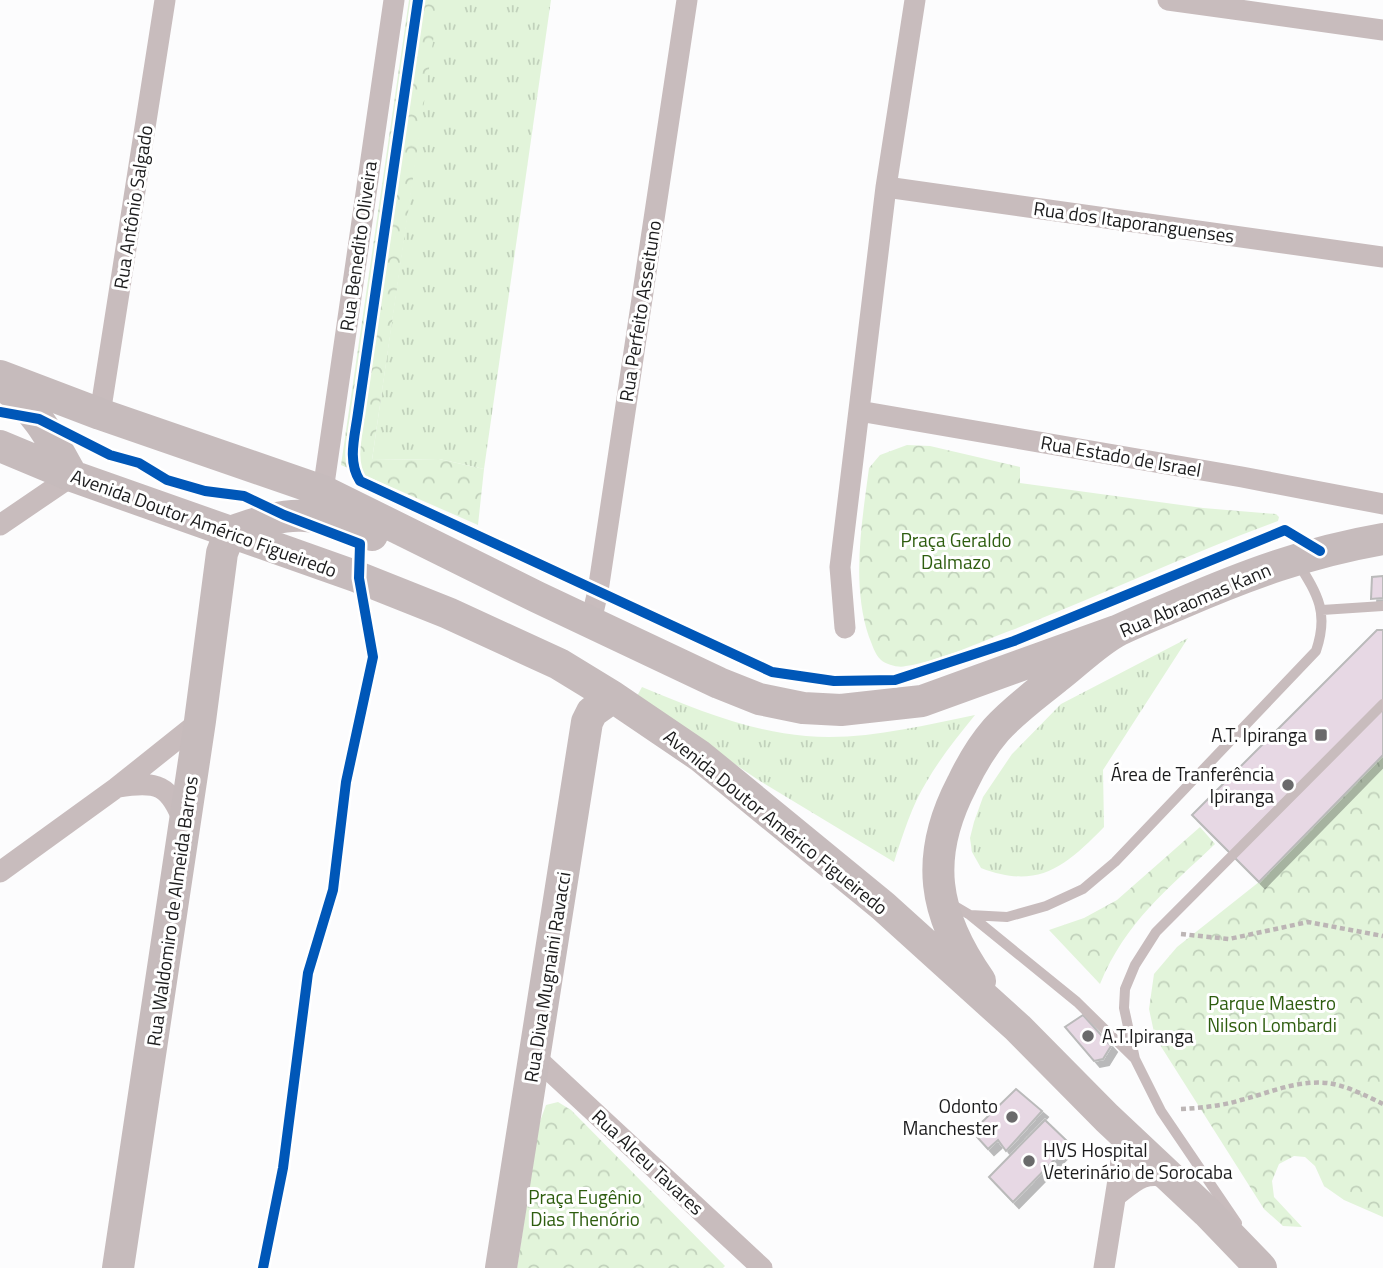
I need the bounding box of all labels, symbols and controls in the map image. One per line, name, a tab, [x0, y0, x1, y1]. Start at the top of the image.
street label: Rua Antônio Salgado	[105, 123, 160, 291]
street label: Rua Benedito Oliveira	[331, 159, 384, 333]
street label: Rua dos Itaporanguenses	[1032, 193, 1237, 250]
street label: Rua Perfeito Asseituno	[611, 218, 668, 404]
street label: Rua Estado de Israel	[1038, 427, 1204, 484]
street label: Avenida Doutor Américo Figueiredo	[67, 461, 341, 584]
park label: Praça Geraldo Dalmazo	[900, 525, 1012, 576]
street label: Rua Abraomas Kann	[1115, 555, 1275, 645]
place label: A.T. Ipiranga	[1211, 720, 1307, 749]
street label: Avenida Doutor Américo Figueiredo	[658, 722, 895, 921]
marker: A.T. Ipiranga	[1313, 727, 1329, 743]
place label: Área de Tranferência Ipiranga	[1111, 759, 1274, 810]
street label: Rua Waldomiro de Almeida Barros	[138, 774, 205, 1048]
marker: Área de Tranferência Ipiranga	[1280, 777, 1296, 793]
street label: Rua Diva Mugnaini Ravacci	[516, 869, 577, 1084]
park label: Parque Maestro Nilson Lombardi	[1207, 988, 1337, 1039]
place label: A.T.Ipiranga	[1102, 1021, 1194, 1050]
marker: A.T.Ipiranga	[1080, 1028, 1096, 1044]
place label: Odonto Manchester	[903, 1091, 998, 1142]
street label: Rua Alceu Tavares	[586, 1102, 711, 1222]
marker: Odonto Manchester	[1004, 1109, 1020, 1125]
place label: HVS Hospital Veterinário de Sorocaba	[1043, 1135, 1233, 1186]
marker: HVS Hospital Veterinário de Sorocaba	[1021, 1153, 1037, 1169]
park label: Praça Eugênio Dias Thenório	[528, 1182, 642, 1233]

